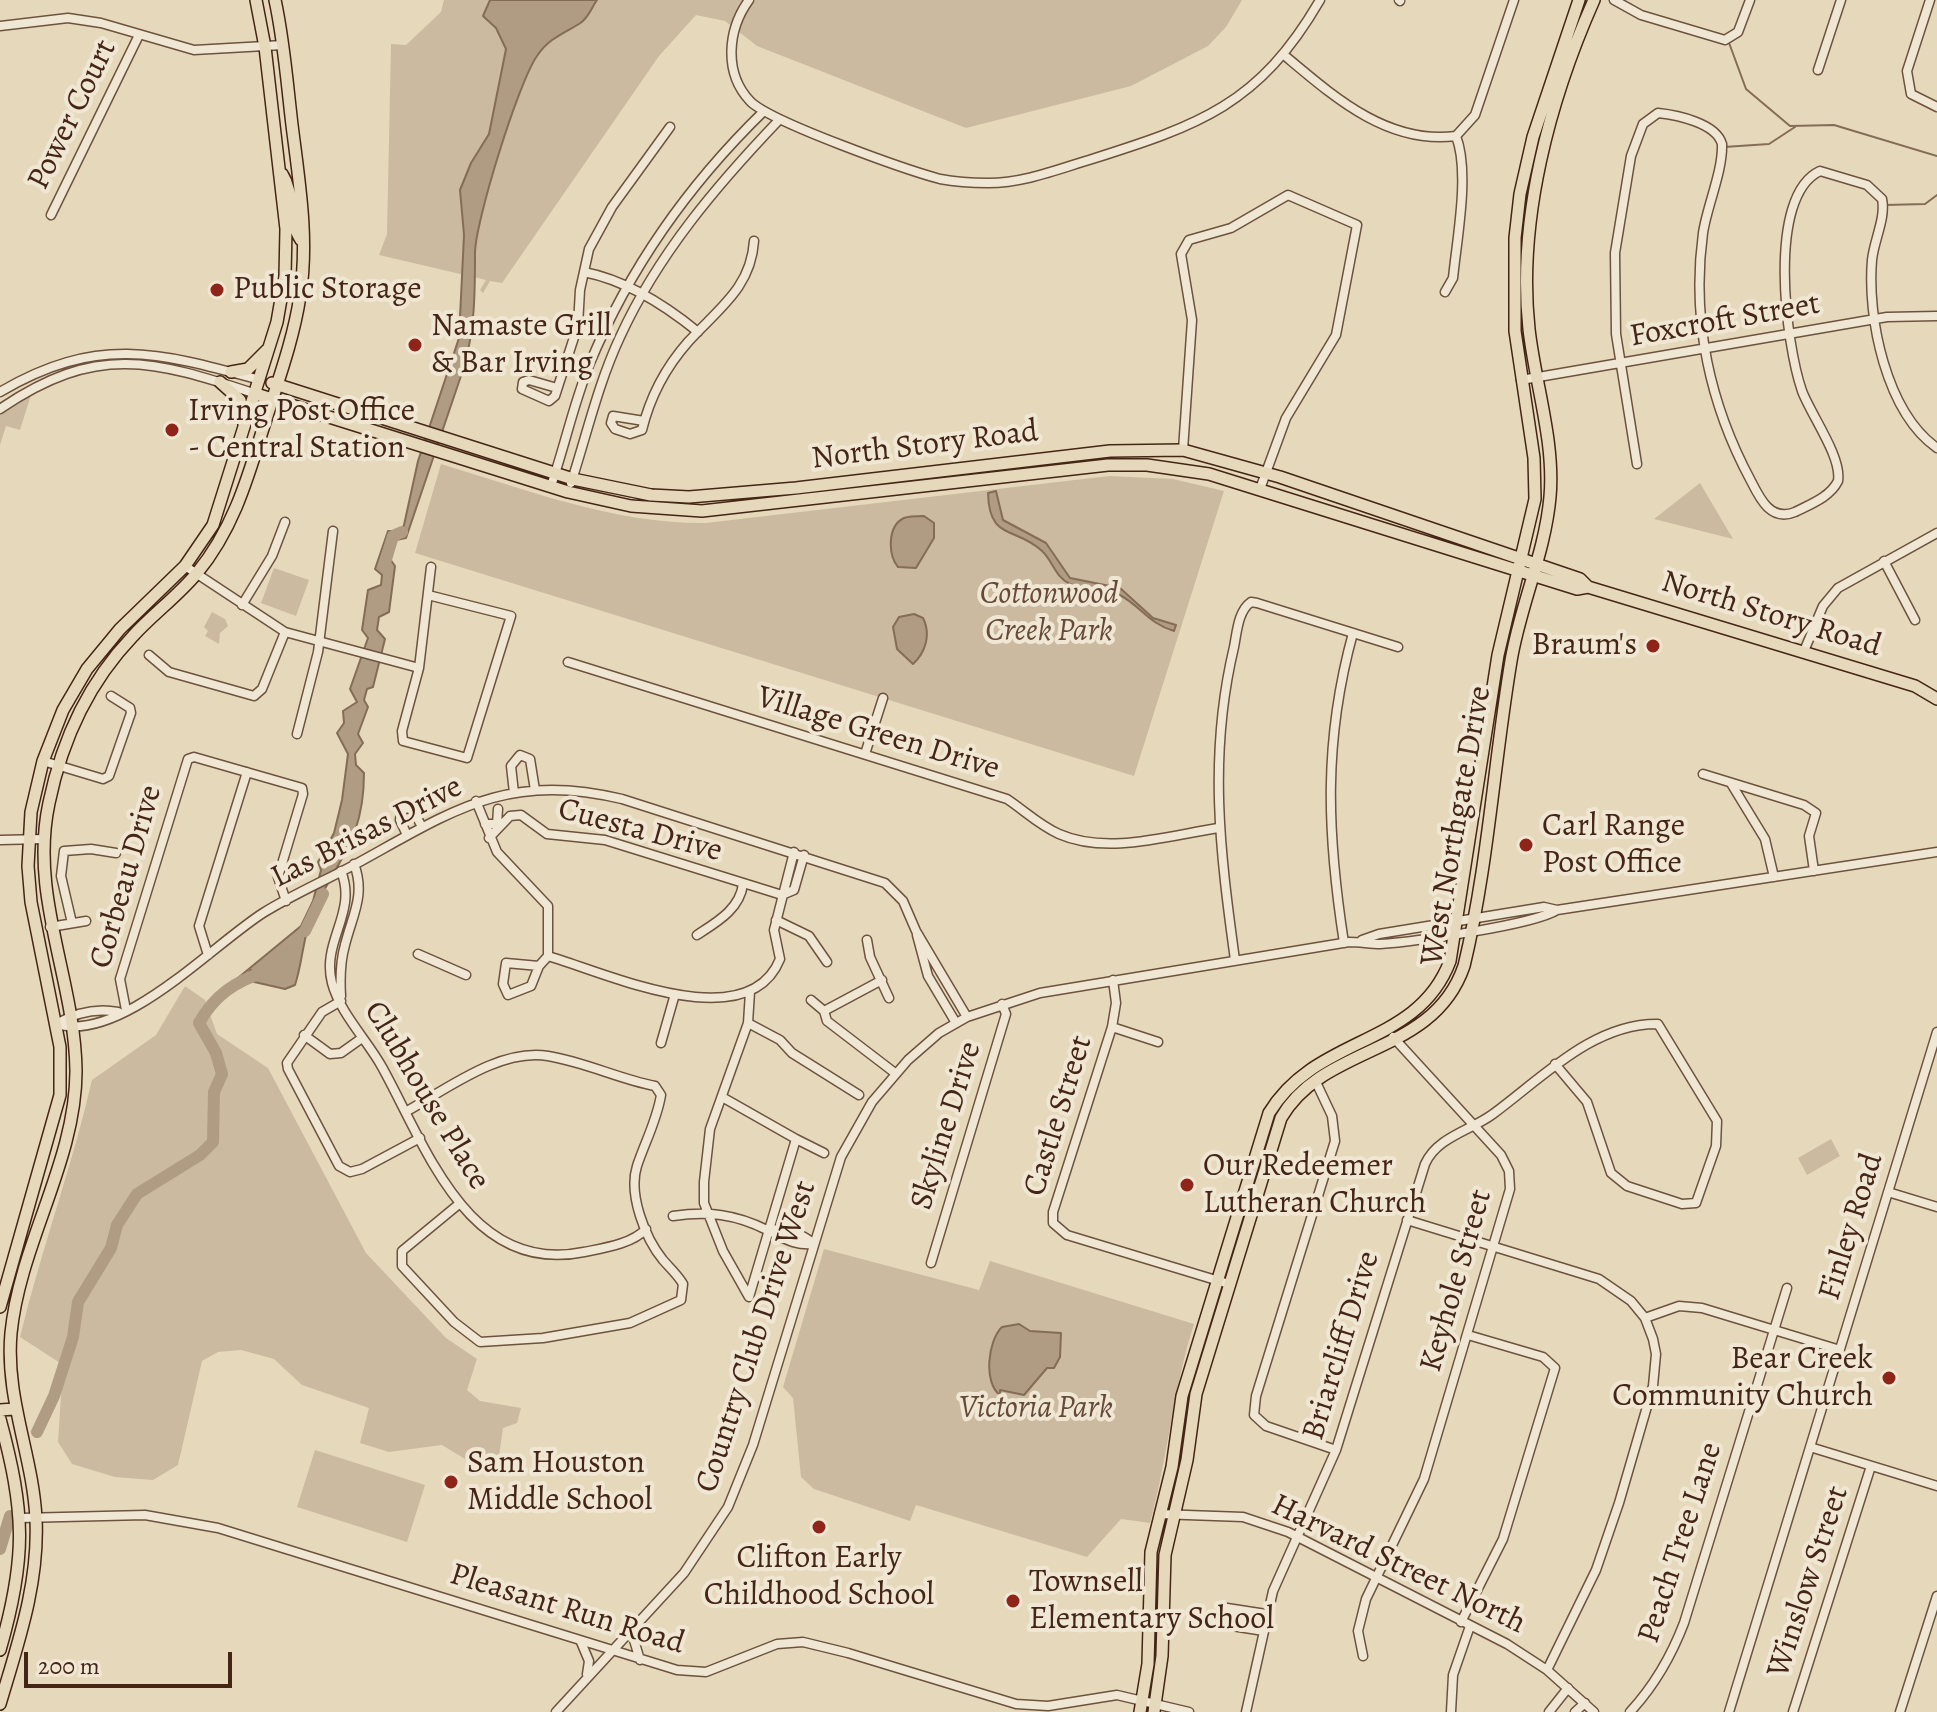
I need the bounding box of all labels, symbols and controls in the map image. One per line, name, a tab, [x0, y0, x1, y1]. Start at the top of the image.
street label: Power Court	[20, 34, 126, 196]
place label: Public Storage	[233, 271, 422, 309]
marker: Public Storage	[208, 281, 226, 299]
street label: Foxcroft Street	[1627, 285, 1823, 357]
place label: Namaste Grill & Bar Irving	[431, 308, 612, 383]
marker: Namaste Grill & Bar Irving	[406, 336, 424, 354]
place label: Irving Post Office - Central Station	[188, 393, 415, 468]
street label: North Story Road	[810, 413, 1040, 479]
marker: Irving Post Office - Central Station	[163, 421, 181, 439]
street label: North Story Road	[1656, 563, 1886, 667]
park label: Cottonwood Creek Park	[980, 576, 1118, 651]
place label: Braum's	[1531, 627, 1637, 665]
marker: Braum's	[1644, 637, 1662, 655]
street label: Village Green Drive	[752, 679, 1004, 789]
street label: West Northgate Drive	[1413, 683, 1501, 969]
street label: Las Brisas Drive	[265, 768, 469, 898]
street label: Corbeau Drive	[83, 781, 171, 973]
street label: Cuesta Drive	[554, 791, 726, 871]
place label: Carl Range Post Office	[1542, 808, 1685, 883]
marker: Carl Range Post Office	[1517, 836, 1535, 854]
street label: Clubhouse Place	[355, 995, 497, 1197]
street label: Castle Street	[1016, 1031, 1102, 1201]
street label: Skyline Drive	[903, 1037, 991, 1215]
place label: Our Redeemer Lutheran Church	[1203, 1148, 1426, 1223]
street label: Finley Road	[1811, 1149, 1893, 1305]
street label: Country Club Drive West	[688, 1176, 826, 1498]
marker: Our Redeemer Lutheran Church	[1178, 1176, 1196, 1194]
street label: Keyhole Street	[1413, 1185, 1501, 1377]
street label: Briarcliff Drive	[1295, 1247, 1389, 1445]
place label: Bear Creek Community Church	[1612, 1341, 1873, 1416]
marker: Bear Creek Community Church	[1880, 1369, 1898, 1387]
park label: Victoria Park	[959, 1390, 1113, 1428]
street label: Peach Tree Lane	[1630, 1438, 1732, 1648]
place label: Sam Houston Middle School	[467, 1445, 652, 1520]
marker: Sam Houston Middle School	[442, 1473, 460, 1491]
street label: Winslow Street	[1760, 1482, 1858, 1682]
street label: Harvard Street North	[1264, 1487, 1532, 1643]
marker: Clifton Early Childhood School	[810, 1518, 828, 1536]
place label: Clifton Early Childhood School	[704, 1540, 934, 1615]
street label: Pleasant Run Road	[445, 1556, 689, 1664]
place label: Townsell Elementary School	[1029, 1564, 1274, 1639]
marker: Townsell Elementary School	[1004, 1592, 1022, 1610]
scale bar	[28, 1636, 236, 1686]
text: 200 m	[38, 1650, 100, 1682]

